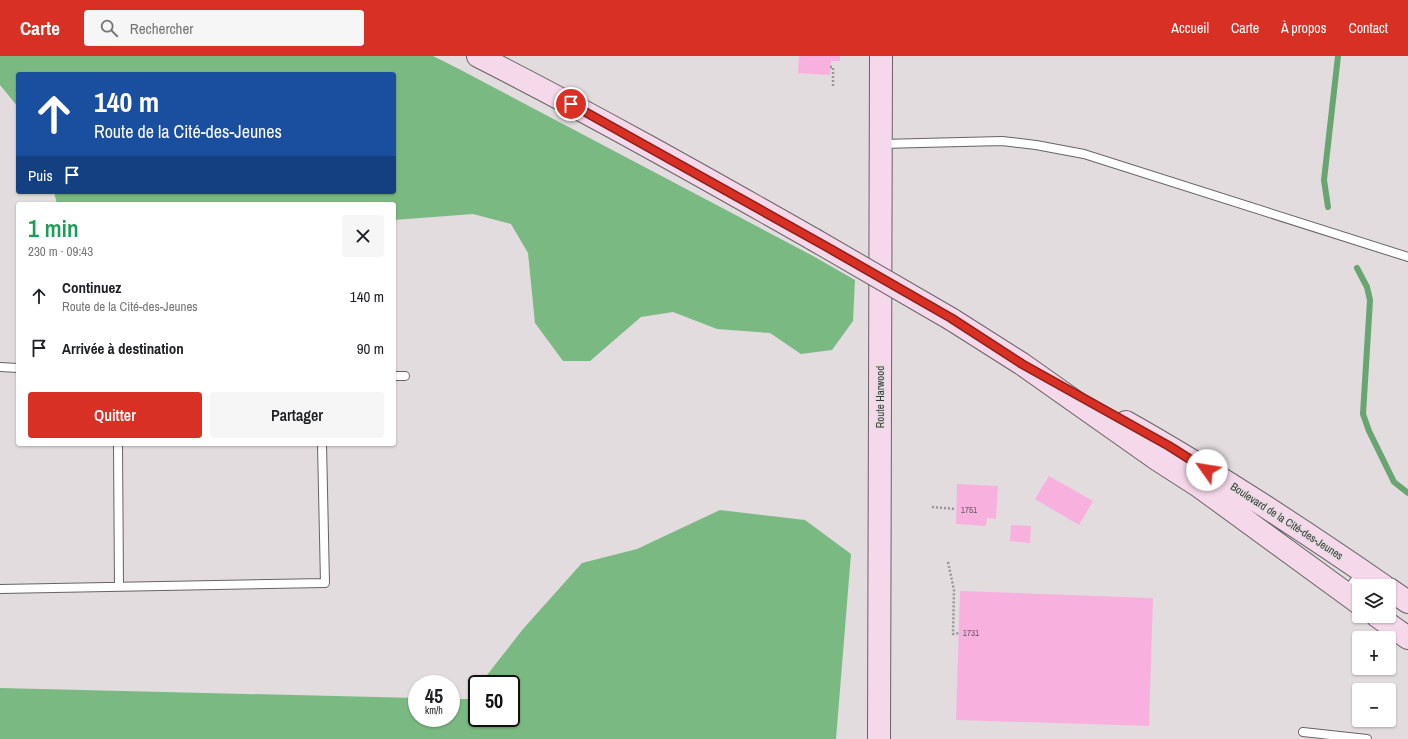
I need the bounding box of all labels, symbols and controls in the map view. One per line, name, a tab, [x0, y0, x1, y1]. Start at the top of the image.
search box	[84, 10, 364, 46]
text: Carte	[20, 15, 60, 41]
icon: search	[98, 17, 120, 39]
text: Rechercher	[130, 18, 193, 39]
text: Accueil	[1171, 19, 1209, 37]
text: Carte	[1231, 19, 1259, 37]
text: À propos	[1281, 19, 1326, 37]
text: Contact	[1348, 19, 1388, 37]
text: 140 m	[94, 83, 159, 121]
pin	[554, 87, 588, 121]
icon: ahead	[28, 88, 80, 140]
icon: arrive	[560, 93, 582, 115]
text: Route de la Cité-des-Jeunes	[94, 119, 282, 144]
icon: arrive	[61, 164, 83, 186]
text: Puis	[28, 165, 53, 186]
text: 1 min	[28, 212, 79, 244]
button: close	[342, 215, 384, 257]
text: 230 m · 09:43	[28, 243, 93, 260]
text: Continuez	[62, 277, 121, 298]
icon: ahead	[28, 285, 50, 307]
text: 140 m	[350, 286, 384, 307]
text: Route de la Cité-des-Jeunes	[62, 298, 198, 315]
icon: arrive	[28, 337, 50, 359]
text: Arrivée à destination	[62, 338, 184, 359]
text: 90 m	[357, 338, 384, 359]
street label: Route Harwood	[873, 366, 887, 428]
button: Quitter	[28, 392, 202, 438]
button: Partager	[210, 392, 384, 438]
position arrow	[1186, 449, 1228, 491]
street label: Boulevard de la Cité-des-Jeunes	[1228, 479, 1346, 563]
house number: 1751	[961, 504, 977, 516]
map controls	[1352, 579, 1396, 727]
button: layers	[1352, 579, 1396, 623]
house number: 1731	[963, 627, 979, 639]
button: +	[1352, 631, 1396, 675]
speed limit sign: 50	[468, 675, 520, 727]
text: 45	[425, 682, 443, 709]
button: −	[1352, 683, 1396, 727]
text: km/h	[425, 704, 443, 717]

